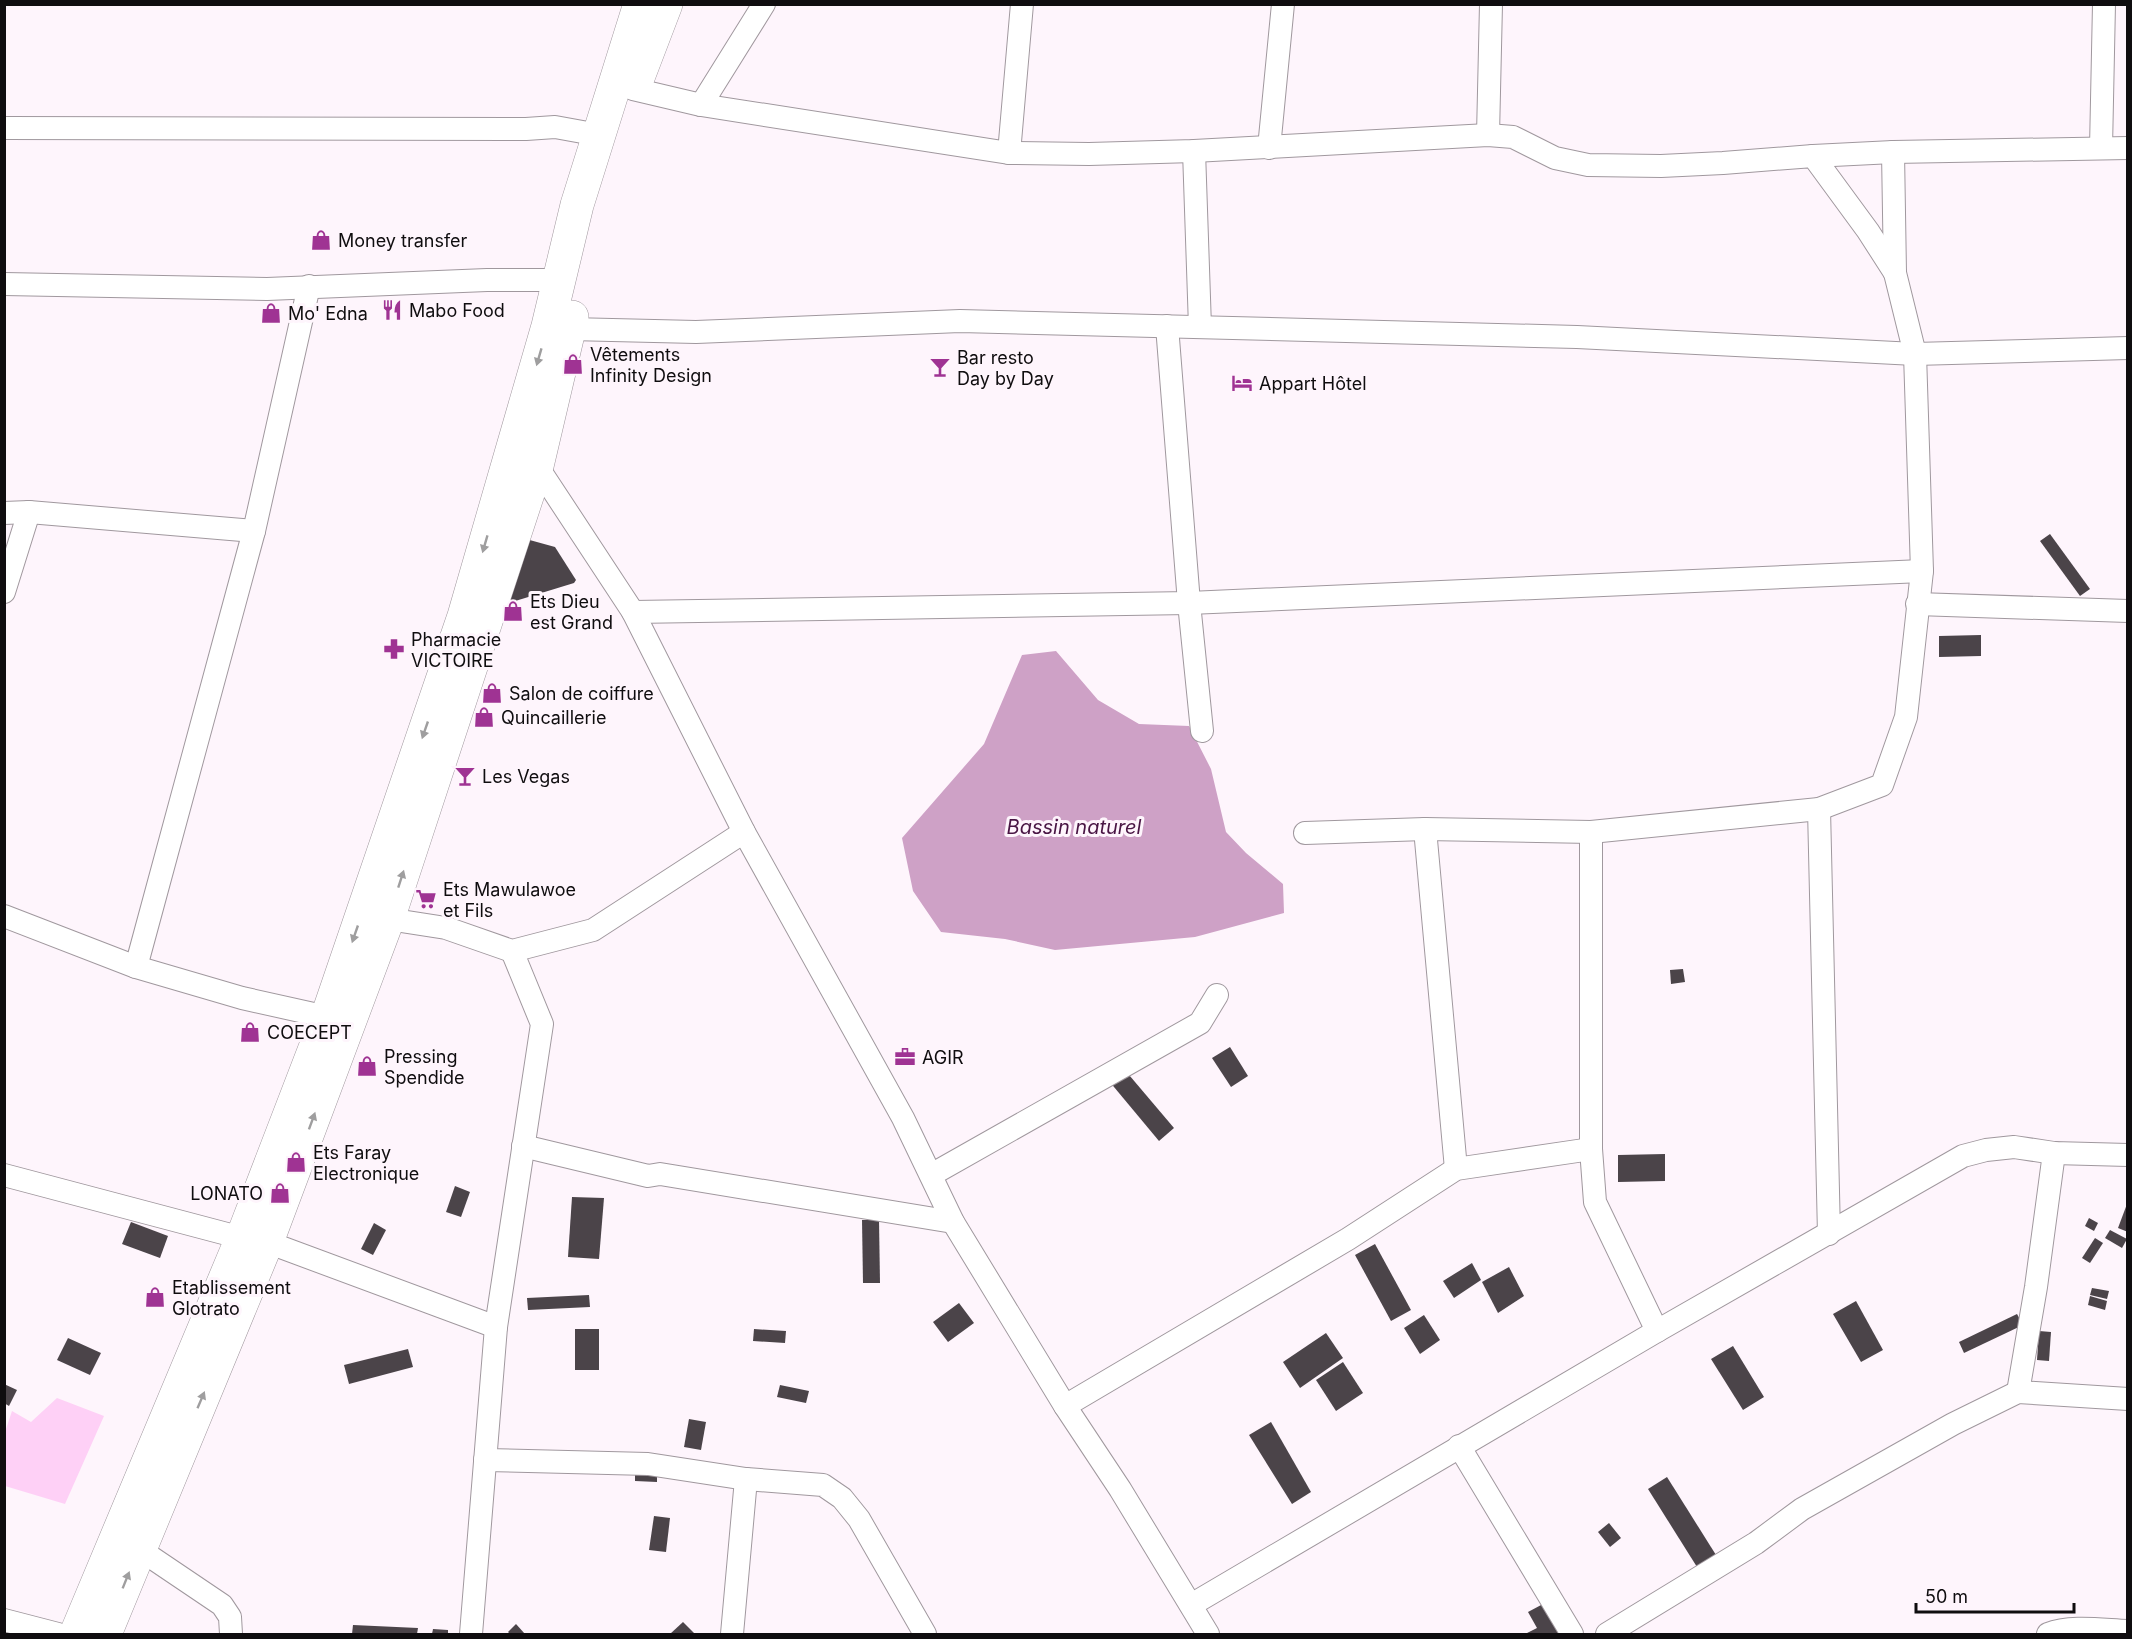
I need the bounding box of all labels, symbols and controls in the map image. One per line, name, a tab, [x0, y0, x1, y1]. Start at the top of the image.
shop icon: Money transfer	[309, 228, 333, 252]
place label: Money transfer	[338, 230, 468, 251]
restaurant icon: Mabo Food	[380, 298, 404, 322]
place label: Mabo Food	[409, 300, 505, 321]
shop icon: Mo' Edna	[259, 301, 283, 325]
place label: Mo' Edna	[288, 303, 368, 324]
place label: Vêtements Infinity Design	[590, 344, 712, 386]
place label: Bar resto Day by Day	[957, 347, 1054, 389]
one-way arrow	[534, 348, 543, 366]
shop icon: Vêtements Infinity Design	[561, 352, 585, 376]
bar icon: Bar resto Day by Day	[928, 355, 952, 379]
hotel icon: Appart Hôtel	[1230, 371, 1254, 395]
place label: Appart Hôtel	[1259, 373, 1367, 394]
one-way arrow	[479, 535, 489, 553]
place label: Ets Dieu est Grand	[530, 591, 613, 633]
shop icon: Ets Dieu est Grand	[501, 599, 525, 623]
place label: Pharmacie VICTOIRE	[411, 629, 501, 671]
pharmacy icon: Pharmacie VICTOIRE	[382, 637, 406, 661]
shop icon: Salon de coiffure	[480, 681, 504, 705]
place label: Salon de coiffure	[509, 683, 654, 704]
shop icon: Quincaillerie	[472, 705, 496, 729]
place label: Quincaillerie	[501, 707, 606, 728]
one-way arrow	[419, 721, 429, 739]
bar icon: Les Vegas	[453, 764, 477, 788]
place label: Les Vegas	[482, 766, 570, 787]
water label: Bassin naturel	[1007, 815, 1142, 839]
one-way arrow	[397, 870, 407, 888]
place label: Ets Mawulawoe et Fils	[443, 879, 576, 921]
supermarket icon: Ets Mawulawoe et Fils	[414, 887, 438, 911]
one-way arrow	[350, 925, 360, 943]
shop icon: COECEPT	[238, 1020, 262, 1044]
place label: COECEPT	[267, 1022, 352, 1043]
office icon: AGIR	[893, 1045, 917, 1069]
place label: Pressing Spendide	[384, 1046, 465, 1088]
place label: AGIR	[922, 1047, 964, 1068]
shop icon: Pressing Spendide	[355, 1054, 379, 1078]
one-way arrow	[307, 1112, 317, 1130]
place label: Ets Faray Electronique	[313, 1142, 419, 1184]
shop icon: Ets Faray Electronique	[284, 1150, 308, 1174]
shop icon: LONATO	[268, 1181, 292, 1205]
place label: LONATO	[190, 1183, 263, 1204]
place label: Etablissement Glotrato	[172, 1277, 291, 1319]
shop icon: Etablissement Glotrato	[143, 1285, 167, 1309]
one-way arrow	[197, 1391, 206, 1409]
one-way arrow	[122, 1571, 132, 1589]
scale bar	[1916, 1576, 2074, 1614]
text: 50 m	[1925, 1586, 1968, 1607]

